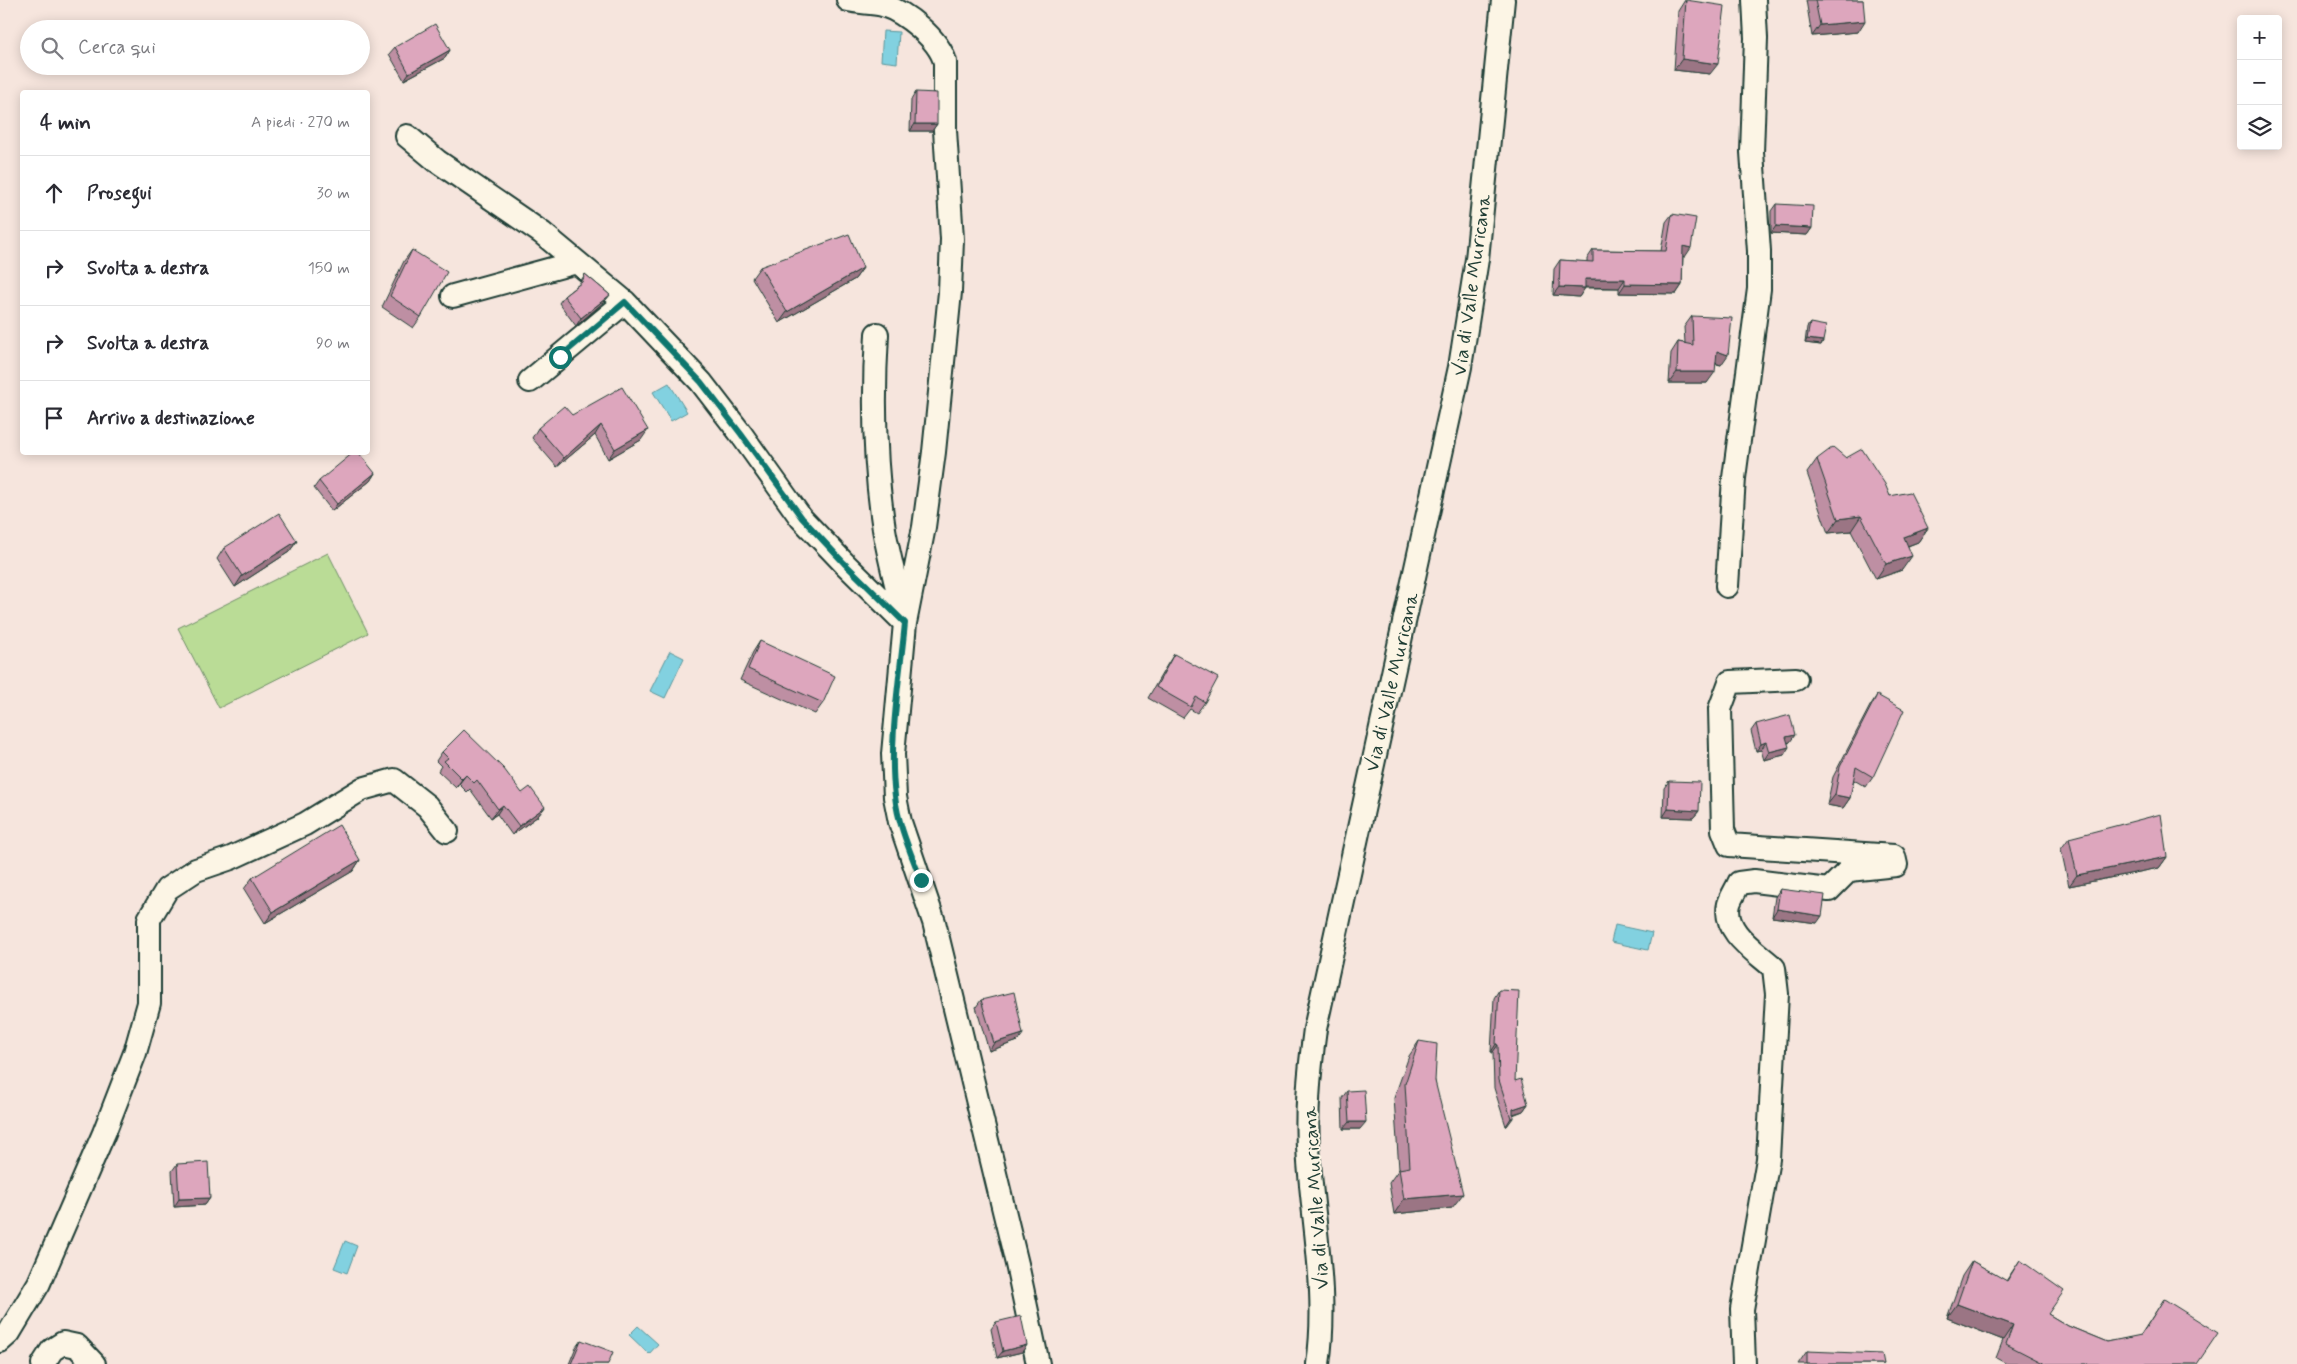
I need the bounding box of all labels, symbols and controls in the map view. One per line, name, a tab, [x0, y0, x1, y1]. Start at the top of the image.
map controls	[2237, 15, 2282, 150]
button: +	[2237, 15, 2282, 60]
search box	[20, 20, 370, 75]
icon: search	[38, 34, 66, 62]
text: Cerca qui	[78, 35, 156, 60]
button: −	[2237, 60, 2282, 105]
button: layers	[2237, 105, 2282, 150]
text: 4 min	[40, 109, 91, 137]
text: A piedi · 270 m	[251, 112, 350, 133]
icon: ahead	[40, 179, 68, 207]
text: Prosegui	[87, 181, 152, 206]
text: 30 m	[317, 183, 350, 204]
street label: Via di Valle Muricana	[1446, 192, 1499, 378]
icon: right	[40, 254, 68, 282]
text: Svolta a destra	[87, 256, 209, 281]
text: 150 m	[308, 258, 350, 279]
icon: right	[40, 329, 68, 357]
text: Svolta a destra	[87, 331, 209, 356]
text: 90 m	[316, 333, 350, 354]
route start	[549, 346, 572, 369]
icon: arrive	[40, 404, 68, 432]
text: Arrivo a destinazione	[87, 406, 255, 431]
street label: Via di Valle Muricana	[1359, 589, 1426, 775]
route end	[910, 869, 933, 892]
street label: Via di Valle Muricana	[1297, 1105, 1336, 1290]

